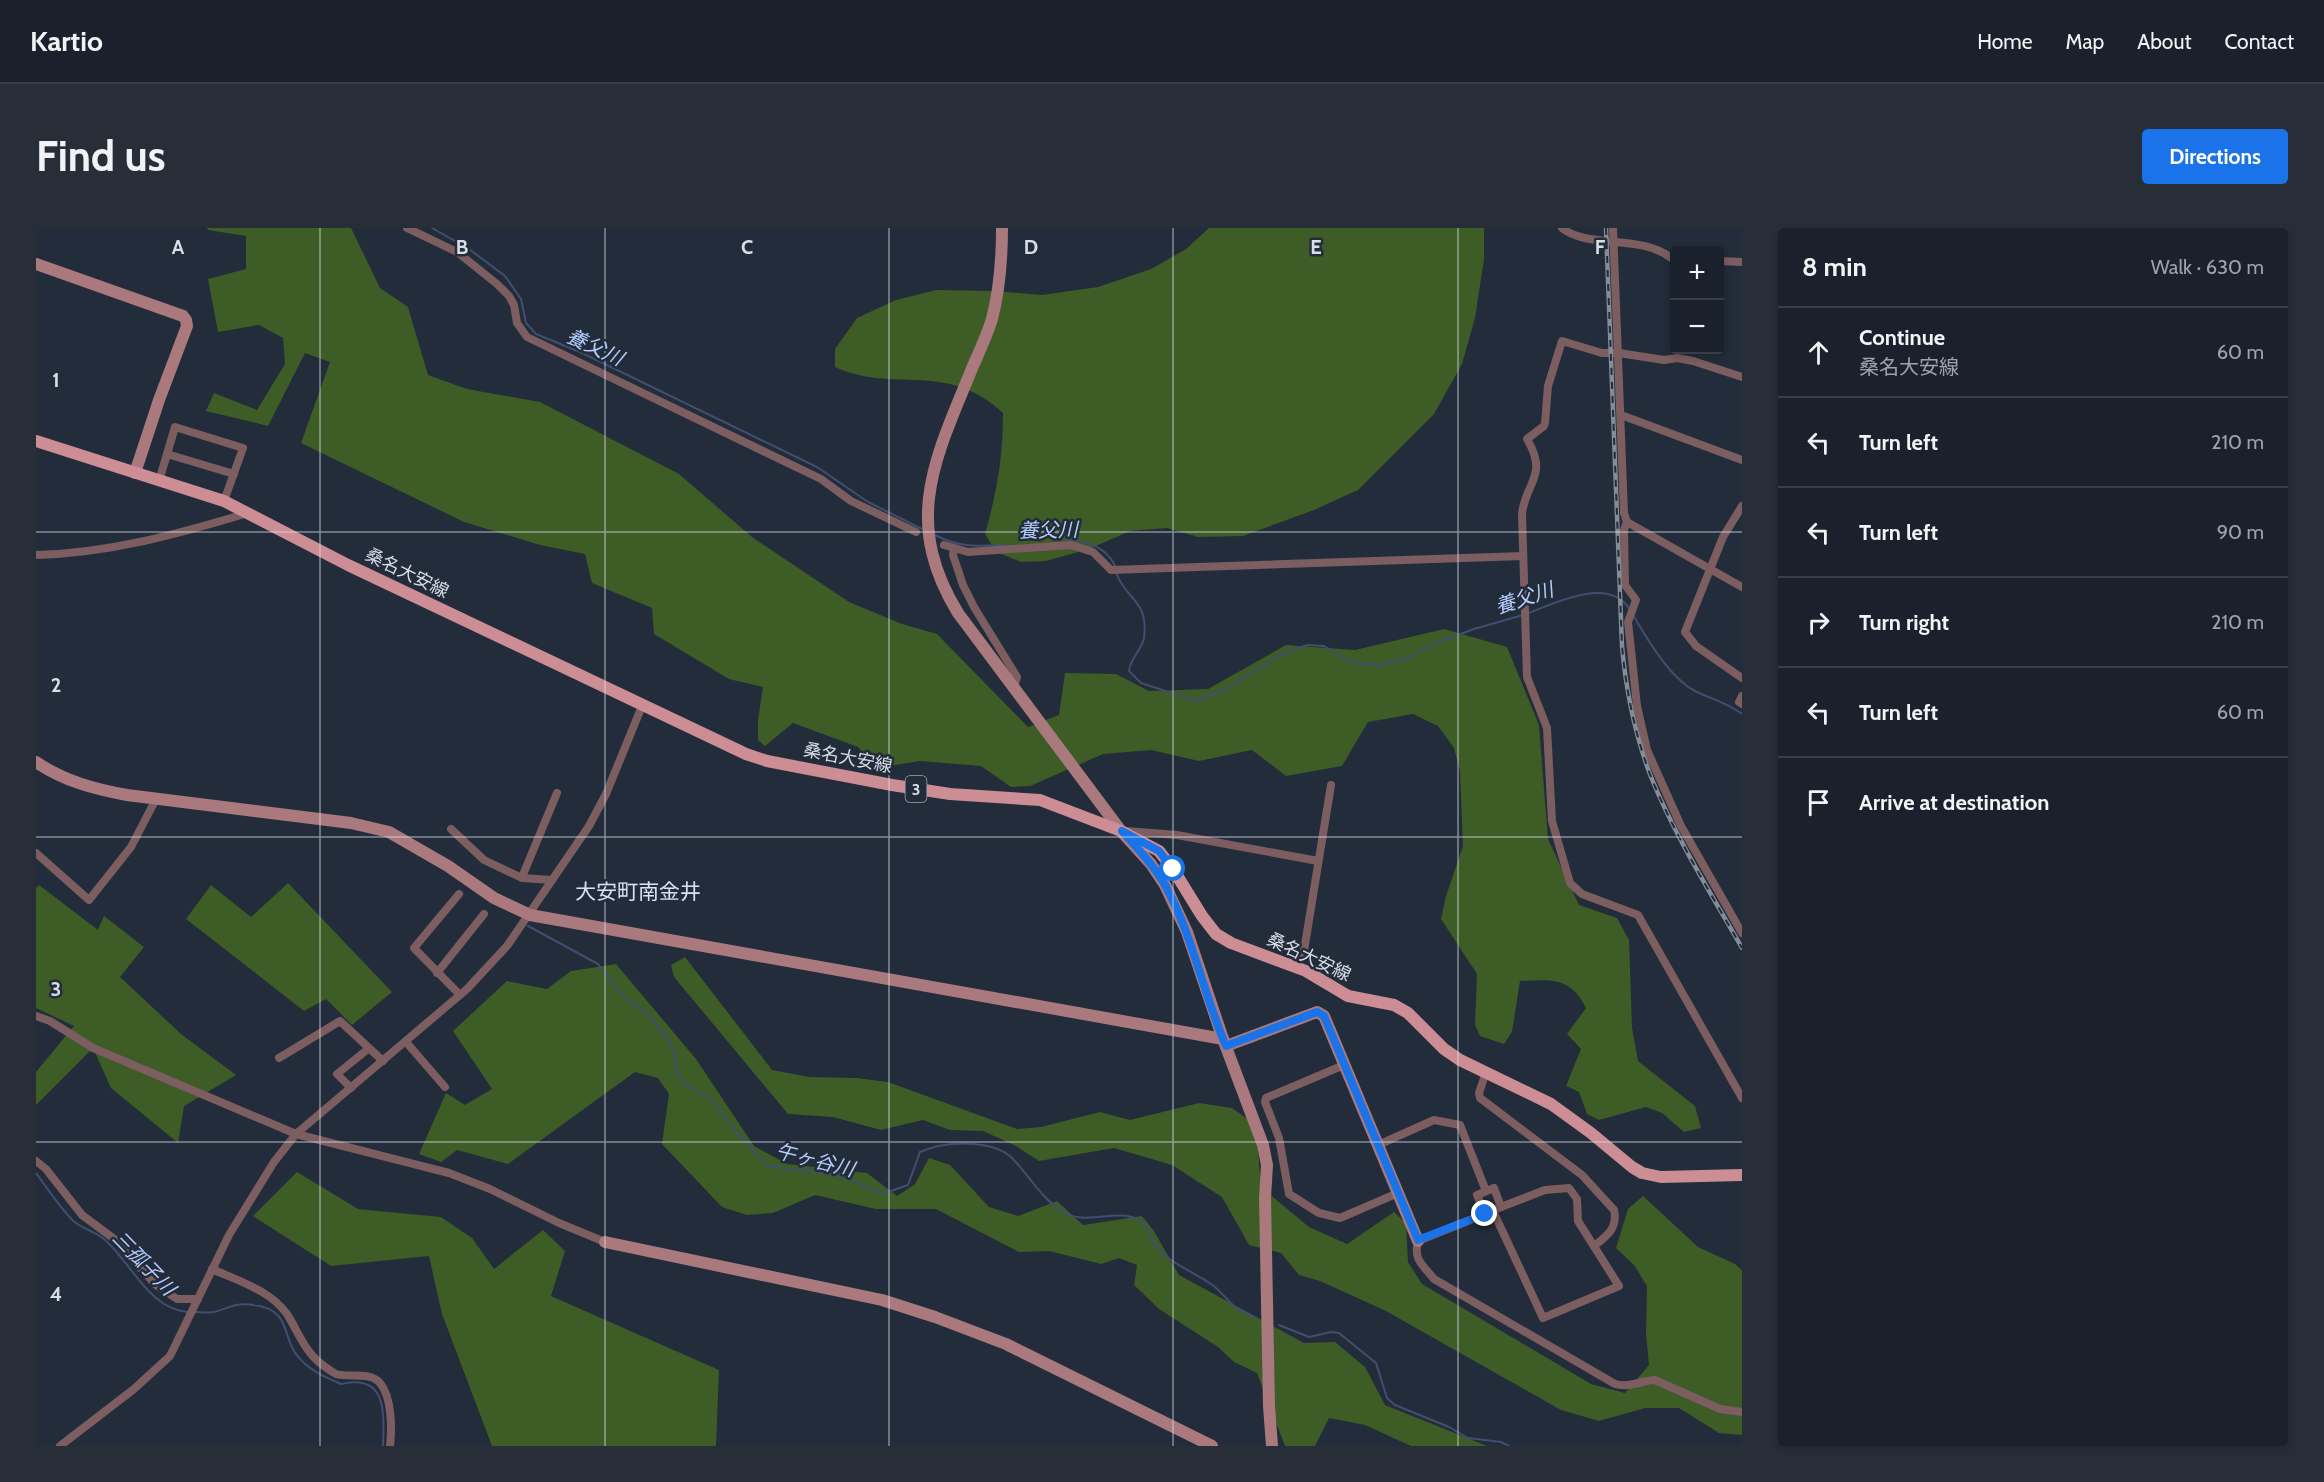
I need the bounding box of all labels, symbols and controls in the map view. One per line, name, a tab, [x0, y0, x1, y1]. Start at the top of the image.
text: Kartio	[30, 24, 103, 58]
text: Home	[1977, 29, 2033, 54]
text: Map	[2066, 29, 2104, 54]
text: About	[2137, 29, 2191, 54]
text: Contact	[2224, 29, 2294, 54]
button: Directions	[2142, 129, 2288, 184]
text: Find us	[36, 130, 165, 182]
text: A	[172, 235, 185, 259]
text: B	[456, 235, 468, 259]
text: C	[741, 235, 753, 259]
text: D	[1024, 235, 1038, 259]
text: E	[1310, 235, 1322, 259]
text: F	[1595, 235, 1606, 259]
map controls	[1670, 246, 1724, 354]
button: +	[1670, 246, 1724, 300]
text: 8 min	[1802, 251, 1867, 283]
text: Walk · 630 m	[2151, 255, 2264, 279]
button: −	[1670, 300, 1724, 354]
water label: 養父川	[563, 323, 629, 371]
text: Continue	[1859, 324, 1945, 351]
icon: ahead	[1802, 336, 1835, 369]
text: 60 m	[2217, 340, 2264, 364]
text: 桑名大安線	[1859, 355, 1959, 379]
text: 1	[52, 368, 60, 392]
icon: left	[1802, 426, 1835, 459]
text: Turn left	[1859, 429, 1938, 456]
text: 210 m	[2211, 430, 2264, 454]
icon: left	[1802, 516, 1835, 549]
water label: 養父川	[1018, 517, 1080, 543]
text: Turn left	[1859, 519, 1938, 546]
text: 90 m	[2217, 520, 2264, 544]
street label: 桑名大安線	[362, 543, 452, 603]
water label: 養父川	[1492, 577, 1558, 619]
icon: right	[1802, 606, 1835, 639]
text: Turn right	[1859, 609, 1949, 636]
text: 210 m	[2211, 610, 2264, 634]
text: 2	[51, 673, 61, 697]
icon: left	[1802, 696, 1835, 729]
text: Turn left	[1859, 699, 1938, 726]
text: 60 m	[2217, 700, 2264, 724]
street label: 桑名大安線	[802, 739, 894, 777]
road number: 3	[906, 776, 926, 802]
icon: arrive	[1802, 786, 1835, 819]
text: Arrive at destination	[1859, 789, 2049, 816]
route start	[1159, 855, 1185, 881]
district label: 大安町南金井	[575, 879, 701, 904]
street label: 桑名大安線	[1264, 928, 1354, 986]
text: 3	[51, 977, 61, 1001]
water label: 午ヶ谷川	[773, 1139, 859, 1182]
route end	[1471, 1200, 1497, 1226]
water label: 三孤子川	[108, 1226, 182, 1302]
text: 4	[50, 1282, 62, 1306]

